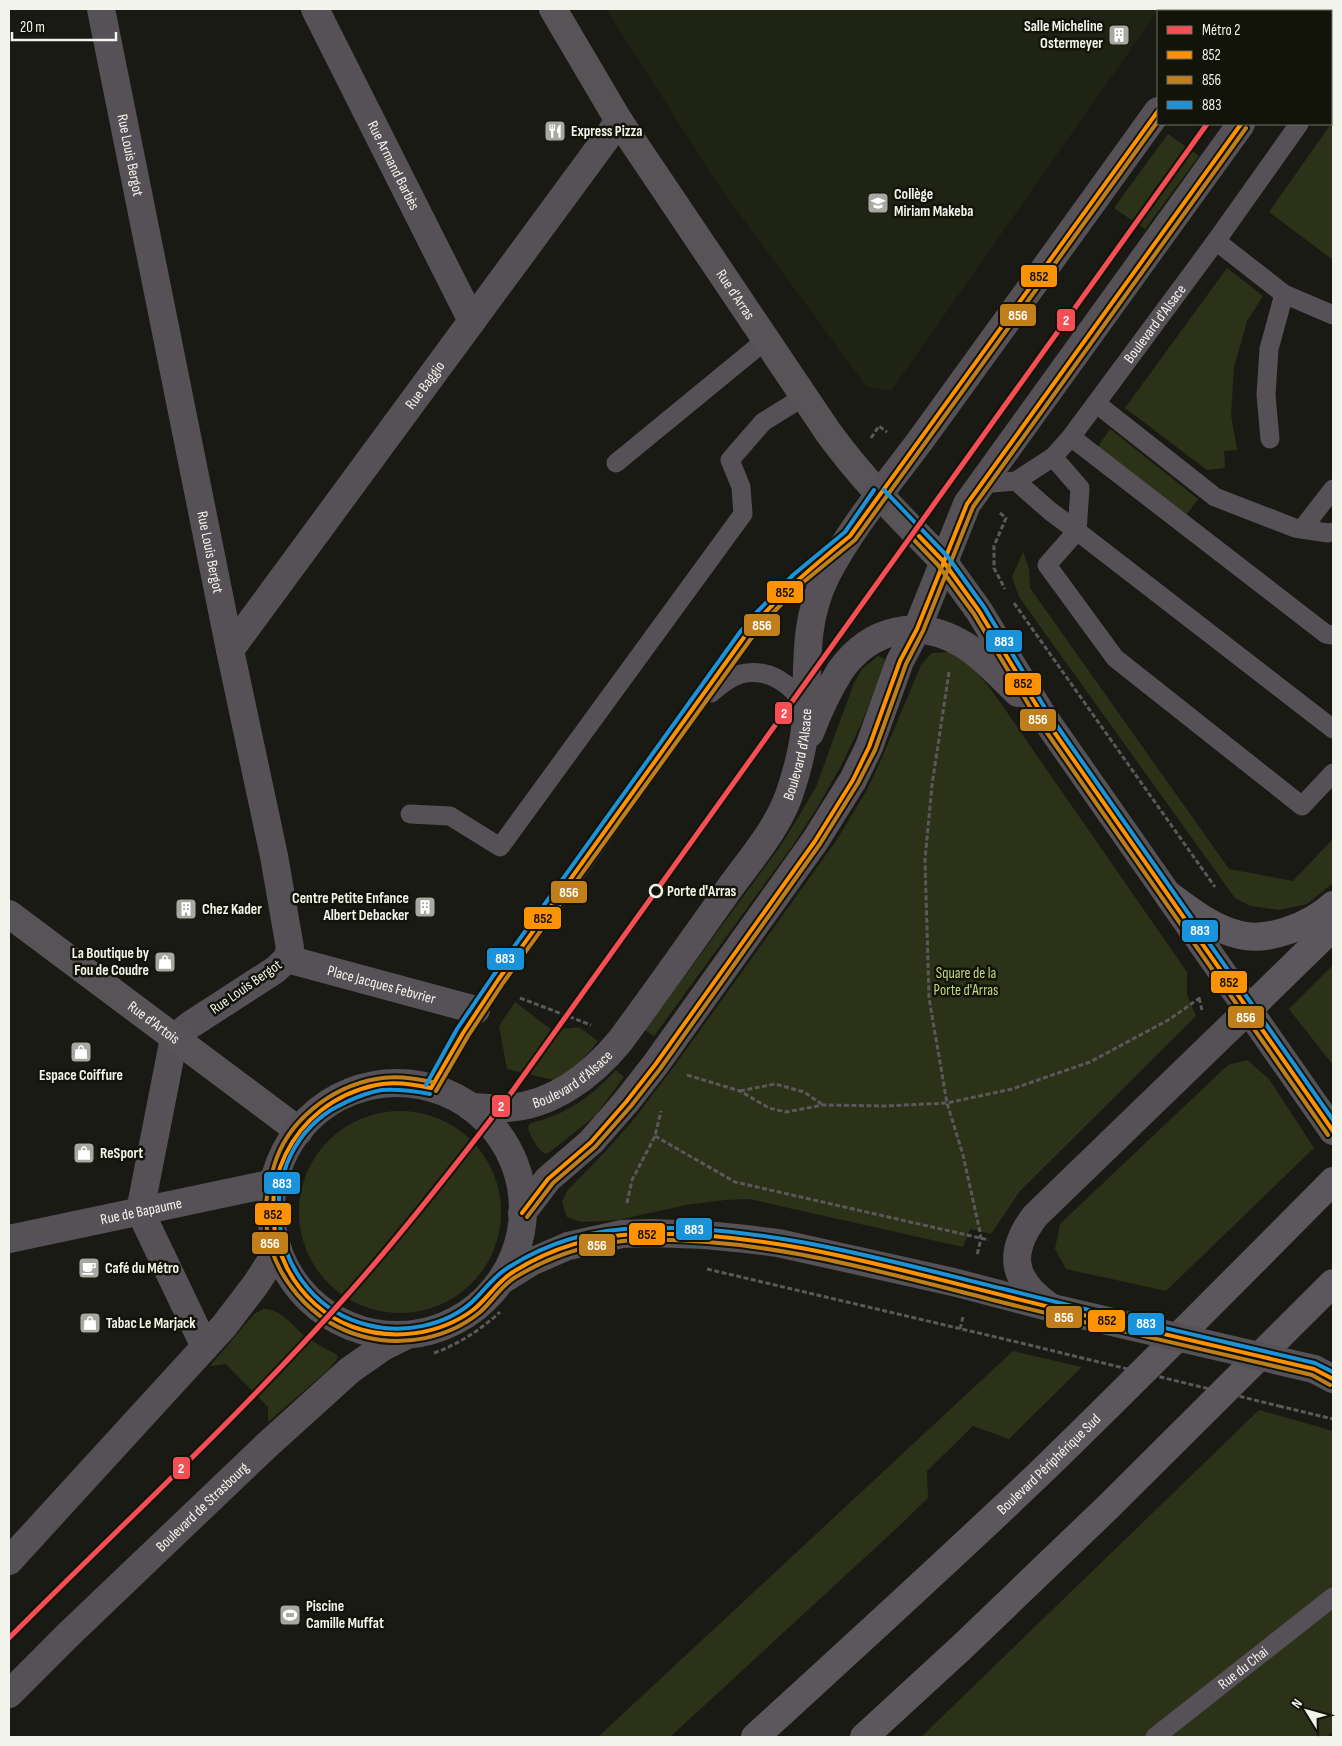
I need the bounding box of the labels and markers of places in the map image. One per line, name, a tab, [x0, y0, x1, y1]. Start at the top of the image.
place label: Salle Micheline Ostermeyer	[1024, 17, 1103, 53]
building icon: Salle Micheline Ostermeyer	[1107, 23, 1131, 47]
restaurant icon: Express Pizza	[543, 119, 567, 143]
place label: Express Pizza	[571, 122, 642, 141]
place label: Collège Miriam Makeba	[894, 185, 973, 221]
school or university icon: Collège Miriam Makeba	[866, 191, 890, 215]
place label: Porte d'Arras	[667, 882, 737, 901]
marker: Porte d'Arras	[649, 884, 663, 898]
place label: Centre Petite Enfance Albert Debacker	[292, 889, 409, 925]
building icon: Centre Petite Enfance Albert Debacker	[413, 895, 437, 919]
building icon: Chez Kader	[174, 897, 198, 921]
place label: Chez Kader	[202, 900, 262, 919]
place label: La Boutique by Fou de Coudre	[72, 944, 150, 980]
shop icon: La Boutique by Fou de Coudre	[153, 950, 177, 974]
shop icon: Espace Coiffure	[69, 1040, 93, 1064]
place label: Espace Coiffure	[39, 1066, 123, 1085]
shop icon: ReSport	[72, 1141, 96, 1165]
place label: ReSport	[100, 1144, 143, 1163]
cafe icon: Café du Métro	[77, 1256, 101, 1280]
place label: Café du Métro	[105, 1259, 179, 1278]
shop icon: Tabac Le Marjack	[78, 1311, 102, 1335]
place label: Tabac Le Marjack	[106, 1314, 196, 1333]
place label: Piscine Camille Muffat	[306, 1597, 384, 1633]
sports icon: Piscine Camille Muffat	[278, 1603, 302, 1627]

